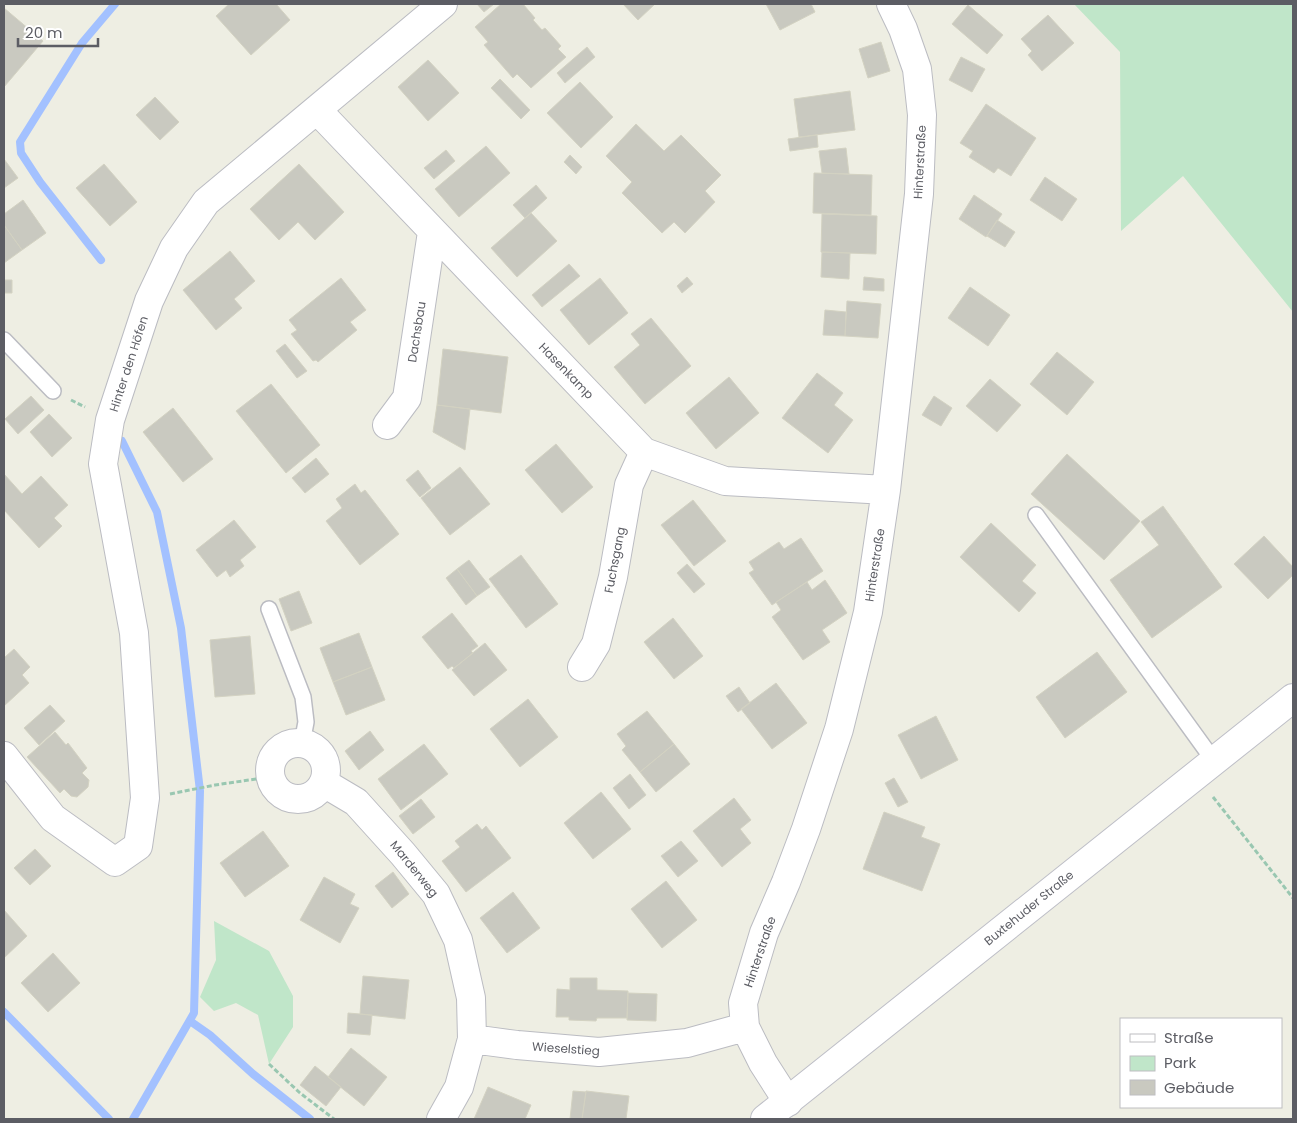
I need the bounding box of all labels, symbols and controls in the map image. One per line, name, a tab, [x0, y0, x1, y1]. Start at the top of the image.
scale bar	[18, 15, 98, 47]
text: 20 m	[25, 22, 63, 43]
street label: Hinterstraße	[909, 125, 930, 199]
street label: Dachsbau	[403, 300, 430, 364]
street label: Hinter den Höfen	[105, 314, 152, 414]
street label: Hasenkamp	[535, 339, 598, 403]
street label: Fuchsgang	[600, 525, 629, 594]
street label: Hinterstraße	[860, 527, 889, 603]
street label: Marderweg	[386, 837, 442, 901]
street label: Buxtehuder Straße	[980, 866, 1077, 949]
street label: Hinterstraße	[739, 914, 780, 990]
legend	[1120, 1018, 1282, 1108]
text: Straße	[1164, 1027, 1214, 1048]
street label: Wieselstieg	[532, 1038, 600, 1059]
text: Park	[1164, 1052, 1196, 1073]
text: Gebäude	[1164, 1077, 1234, 1098]

